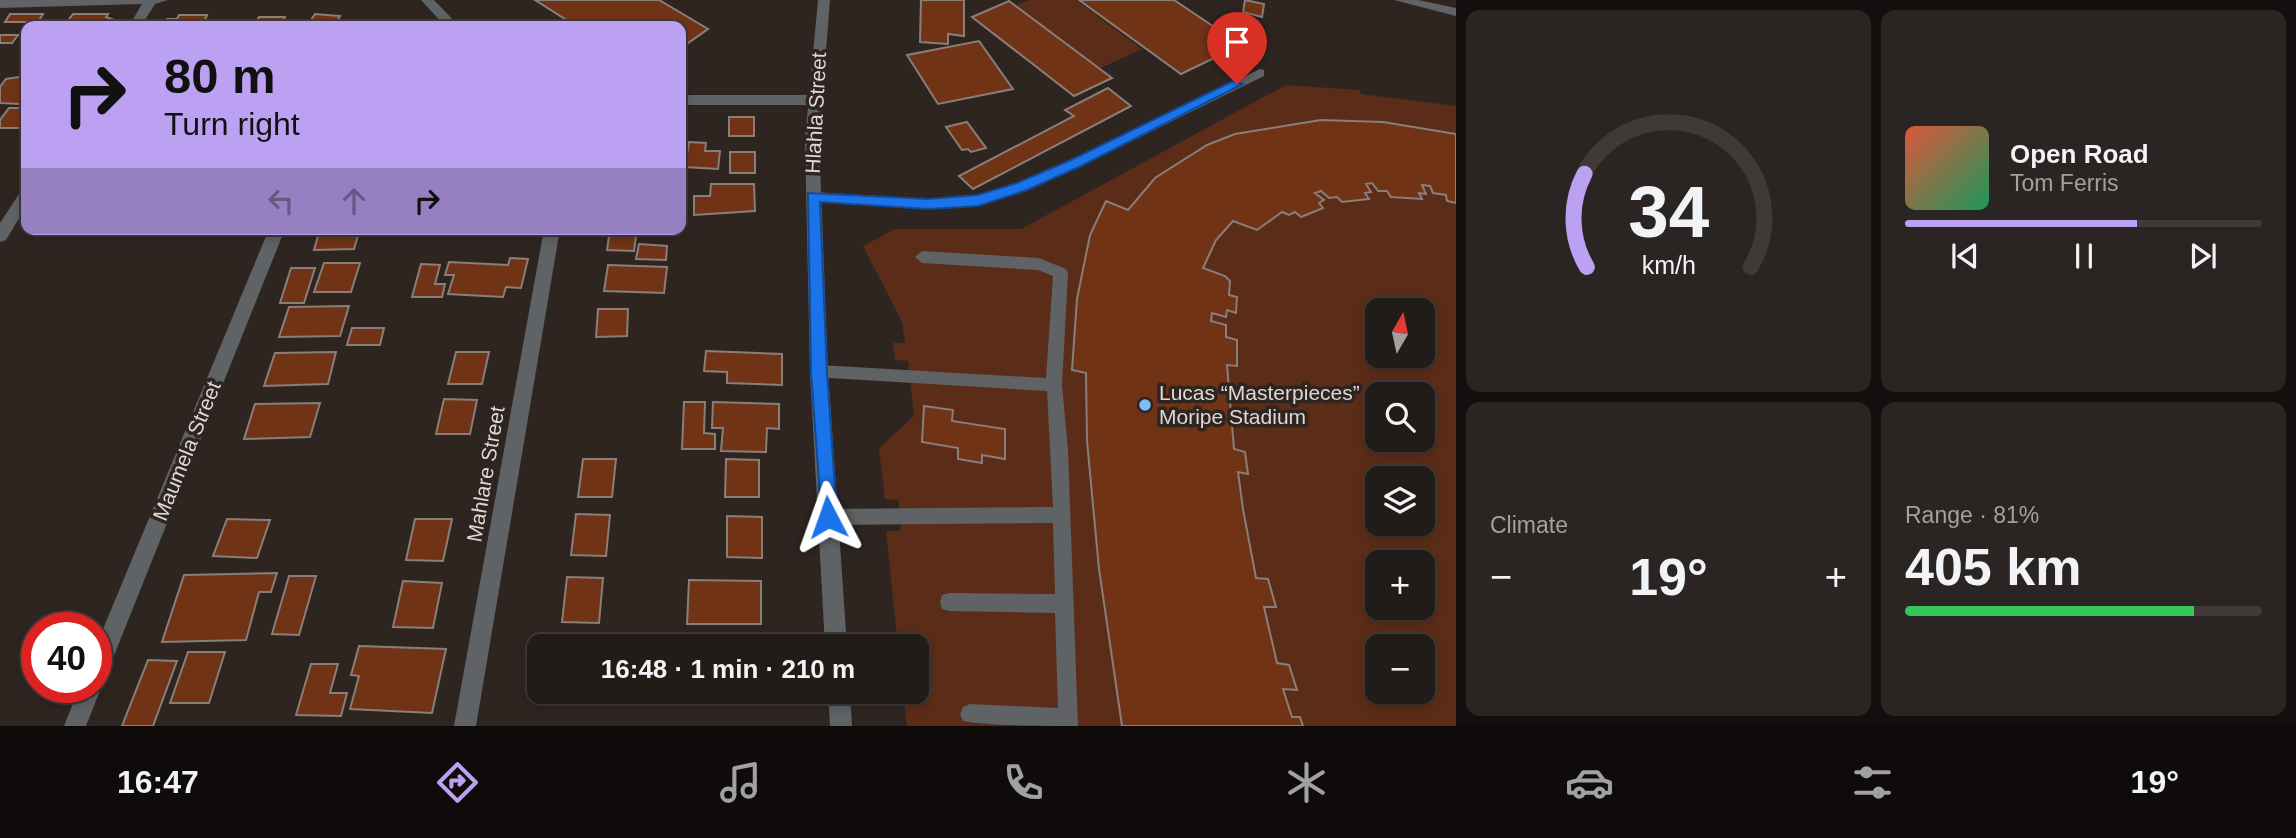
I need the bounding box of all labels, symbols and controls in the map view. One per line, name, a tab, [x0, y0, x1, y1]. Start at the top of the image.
pin	[1207, 12.0, 1267, 84]
icon: arrive	[1218, 23, 1256, 61]
icon: right	[49, 49, 140, 140]
text: 80 m	[164, 49, 276, 103]
street label: Hlahla Street	[801, 52, 830, 174]
text: Turn right	[164, 106, 300, 142]
text: Open Road	[2010, 139, 2149, 169]
text: Tom Ferris	[2010, 170, 2119, 196]
text: 34	[1628, 171, 1709, 252]
icon: left	[262, 182, 300, 220]
icon: ahead	[335, 182, 373, 220]
icon: right	[408, 182, 446, 220]
icon: previous	[1946, 237, 1984, 275]
icon: pause	[2065, 237, 2103, 275]
icon: next	[2184, 237, 2222, 275]
text: km/h	[1641, 251, 1696, 279]
north arrow	[1365, 298, 1435, 368]
map controls	[1365, 298, 1435, 704]
street label: Maumela Street	[148, 378, 225, 524]
place label: Lucas “Masterpieces” Moripe Stadium	[1159, 381, 1360, 428]
button: search	[1365, 382, 1435, 452]
marker: Lucas “Masterpieces” Moripe Stadium	[1137, 397, 1153, 413]
street label: Mahlare Street	[462, 404, 509, 544]
button: layers	[1365, 466, 1435, 536]
position arrow	[791, 480, 865, 554]
text: Range · 81%	[1905, 502, 2039, 528]
text: Climate	[1490, 512, 1568, 538]
text: 405 km	[1905, 538, 2081, 596]
text: 19°	[1629, 548, 1708, 606]
button: +	[1365, 550, 1435, 620]
text: −	[1490, 556, 1512, 598]
text: +	[1825, 556, 1847, 598]
speed limit sign: 40	[21, 612, 112, 703]
button: −	[1365, 634, 1435, 704]
text: 16:48 · 1 min · 210 m	[601, 654, 855, 684]
icon: directions	[433, 758, 482, 807]
icon: music	[716, 758, 765, 807]
icon: phone	[999, 758, 1048, 807]
icon: climate	[1282, 758, 1331, 807]
icon: car	[1565, 758, 1614, 807]
icon: filters	[1848, 758, 1897, 807]
text: 16:47	[117, 764, 199, 800]
text: 19°	[2131, 764, 2179, 800]

